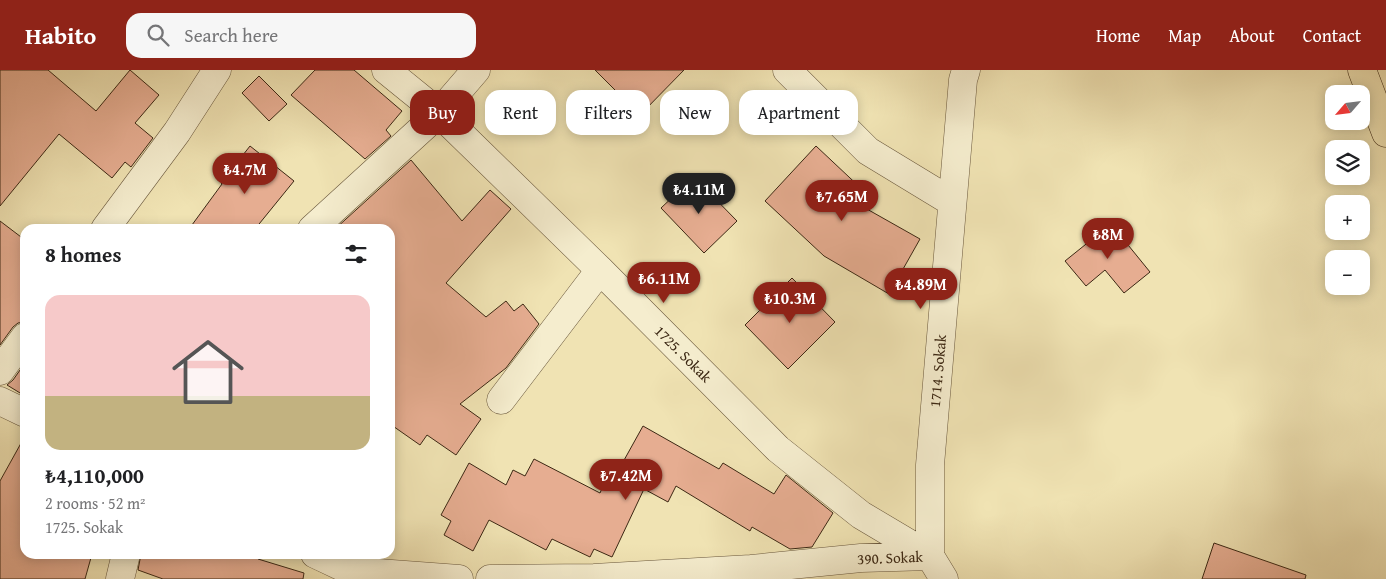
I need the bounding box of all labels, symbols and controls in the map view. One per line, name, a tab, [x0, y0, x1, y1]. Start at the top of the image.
search box	[126, 13, 476, 58]
text: Habito	[25, 18, 96, 53]
icon: search	[144, 21, 172, 49]
text: Search here	[184, 21, 278, 49]
text: Home	[1096, 22, 1140, 49]
text: Map	[1168, 22, 1201, 49]
text: About	[1229, 22, 1275, 49]
text: Contact	[1303, 22, 1361, 49]
north arrow	[1325, 85, 1370, 130]
map controls	[1325, 85, 1370, 295]
chip: Buy	[410, 90, 475, 135]
chip: Rent	[485, 90, 556, 135]
chip: Filters	[566, 90, 650, 135]
chip: New	[660, 90, 729, 135]
chip: Apartment	[739, 90, 858, 135]
button: layers	[1325, 140, 1370, 185]
pin: ₺4.7M	[210, 152, 280, 195]
text: ₺4.7M	[223, 157, 267, 181]
pin: ₺4.11M	[658, 172, 740, 215]
text: ₺4.11M	[673, 177, 725, 201]
pin: ₺7.65M	[801, 180, 883, 222]
text: ₺7.65M	[816, 184, 868, 208]
button: +	[1325, 195, 1370, 240]
pin: ₺8M	[1084, 218, 1132, 260]
text: ₺8M	[1093, 222, 1123, 246]
text: 8 homes	[45, 239, 121, 270]
icon: filters	[342, 240, 370, 268]
button: −	[1325, 250, 1370, 295]
pin: ₺6.11M	[623, 262, 705, 304]
text: ₺6.11M	[638, 266, 690, 290]
pin: ₺4.89M	[880, 268, 962, 310]
text: ₺4.89M	[895, 272, 947, 296]
pin: ₺10.3M	[749, 282, 831, 324]
text: ₺10.3M	[764, 286, 816, 310]
street label: 1725. Sokak	[650, 320, 717, 387]
icon: home	[163, 327, 253, 417]
street label: 1714. Sokak	[924, 333, 951, 408]
pin: ₺7.42M	[585, 458, 667, 501]
text: ₺4,110,000	[45, 460, 144, 491]
text: ₺7.42M	[600, 463, 652, 487]
text: 2 rooms · 52 m²	[45, 491, 145, 515]
text: 1725. Sokak	[45, 515, 123, 539]
street label: 390. Sokak	[857, 546, 924, 569]

